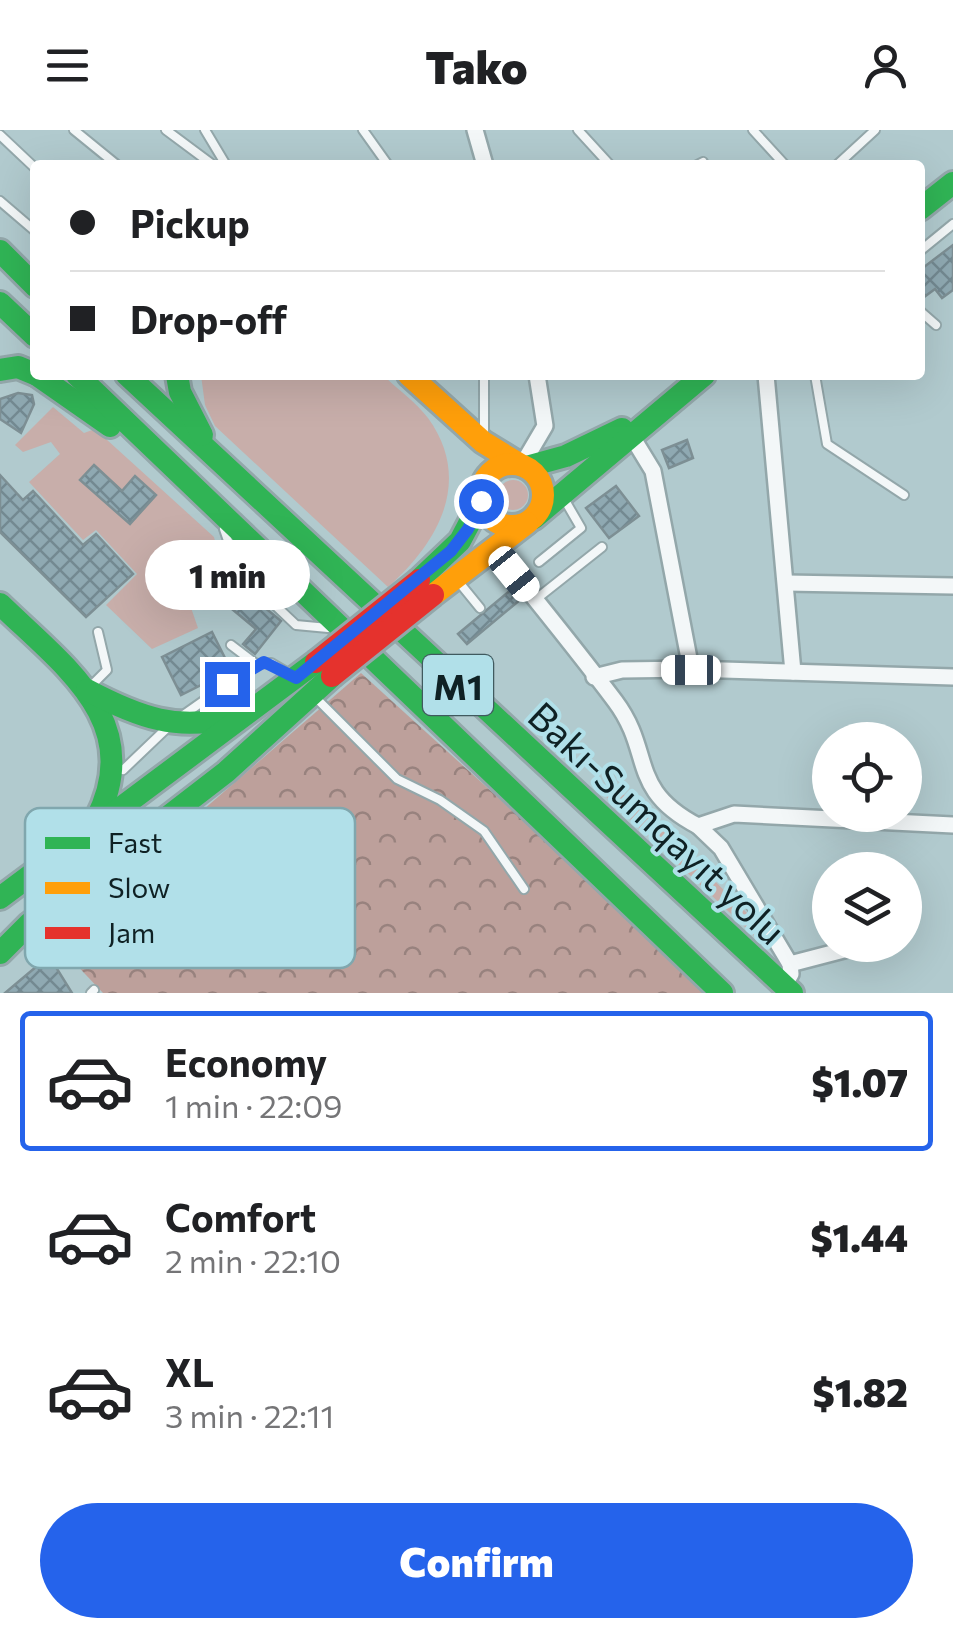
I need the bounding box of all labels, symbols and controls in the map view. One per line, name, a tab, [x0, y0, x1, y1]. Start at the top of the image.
icon: menu	[40, 38, 95, 93]
text: Tako	[425, 38, 528, 93]
icon: person	[858, 38, 913, 93]
text: Pickup	[130, 199, 250, 246]
text: Drop-off	[130, 295, 287, 342]
route start	[459, 479, 504, 524]
callout: 1 min	[144, 539, 310, 609]
car	[483, 541, 545, 607]
text: 1 min	[189, 555, 266, 595]
road number: M1	[423, 655, 493, 715]
car	[661, 655, 721, 685]
route end	[205, 662, 250, 707]
street label: Bakı-Sumqayıt yolu	[520, 691, 796, 953]
map controls	[812, 722, 922, 962]
button: locate	[812, 722, 922, 832]
legend	[25, 808, 355, 968]
text: Fast	[108, 825, 162, 859]
button: layers	[812, 852, 922, 962]
text: Slow	[108, 870, 170, 904]
text: Jam	[108, 915, 155, 949]
icon: car	[45, 1036, 135, 1126]
text: Economy	[165, 1038, 327, 1085]
text: $1.07	[812, 1058, 908, 1105]
text: 1 min · 22:09	[165, 1085, 342, 1125]
icon: car	[45, 1191, 135, 1281]
text: Comfort	[165, 1193, 316, 1240]
text: $1.44	[810, 1213, 908, 1260]
text: 2 min · 22:10	[165, 1240, 341, 1280]
icon: car	[45, 1346, 135, 1436]
text: XL	[165, 1348, 214, 1395]
text: $1.82	[813, 1368, 908, 1415]
text: 3 min · 22:11	[165, 1395, 334, 1435]
button: Confirm	[40, 1503, 913, 1618]

